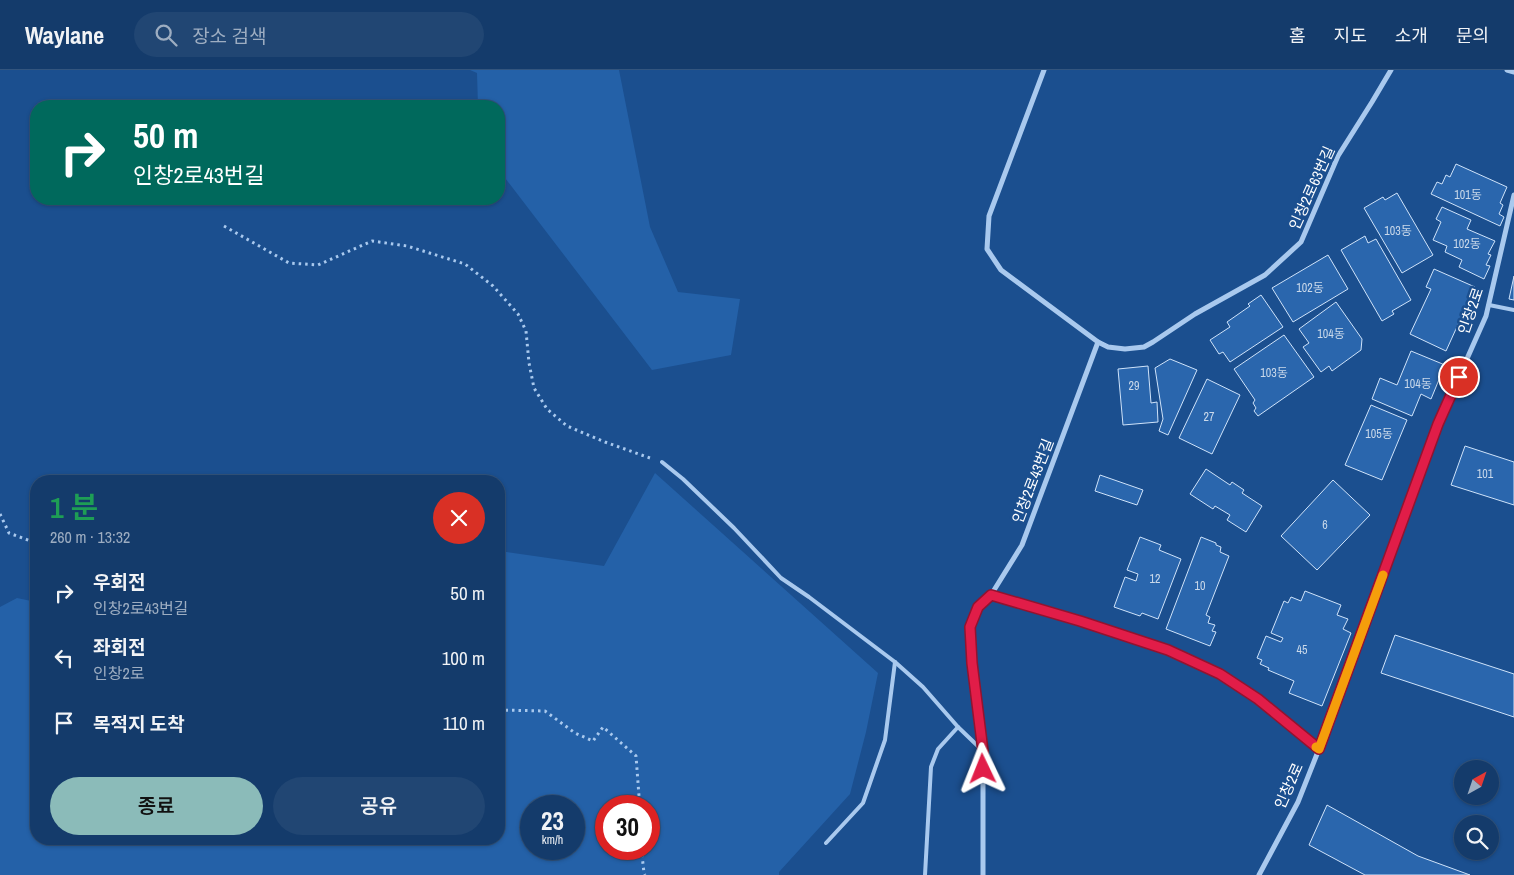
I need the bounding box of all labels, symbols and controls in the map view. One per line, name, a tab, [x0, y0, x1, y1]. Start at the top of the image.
search box	[134, 12, 484, 57]
text: Waylane	[25, 19, 104, 51]
icon: search	[152, 21, 180, 49]
text: 장소 검색	[192, 23, 266, 49]
text: 홈	[1289, 23, 1306, 48]
text: 지도	[1334, 23, 1367, 48]
text: 소개	[1395, 23, 1428, 48]
text: 문의	[1456, 23, 1489, 48]
text: 50 m	[133, 112, 198, 159]
icon: right	[50, 120, 115, 185]
street label: 인창2로63번길	[1284, 143, 1339, 233]
text: 인창2로43번길	[133, 160, 264, 190]
house number: 101동	[1454, 187, 1482, 203]
house number: 103동	[1384, 223, 1412, 239]
house number: 102동	[1453, 236, 1481, 252]
house number: 102동	[1296, 280, 1324, 296]
street label: 인창2로	[1453, 285, 1488, 337]
house number: 104동	[1317, 326, 1345, 342]
pin	[1438, 356, 1480, 398]
icon: arrive	[1445, 363, 1473, 391]
house number: 103동	[1260, 365, 1288, 381]
house number: 104동	[1404, 376, 1432, 392]
house number: 29	[1129, 378, 1139, 394]
house number: 27	[1204, 409, 1215, 425]
house number: 105동	[1365, 426, 1393, 442]
street label: 인창2로43번길	[1007, 435, 1058, 526]
house number: 101	[1477, 466, 1494, 482]
text: 1 분	[50, 487, 98, 527]
button: close	[433, 492, 485, 544]
house number: 6	[1322, 517, 1328, 533]
text: 260 m · 13:32	[50, 526, 130, 548]
text: 우회전	[93, 569, 145, 595]
house number: 12	[1150, 571, 1160, 587]
house number: 10	[1195, 578, 1205, 594]
icon: right	[50, 579, 78, 607]
text: 50 m	[450, 580, 485, 606]
text: 인창2로43번길	[93, 597, 189, 619]
text: 좌회전	[93, 634, 145, 660]
house number: 45	[1297, 642, 1308, 658]
icon: left	[50, 644, 78, 672]
text: 100 m	[442, 645, 485, 671]
text: 인창2로	[93, 662, 144, 684]
icon: arrive	[50, 709, 78, 737]
text: 110 m	[443, 710, 485, 736]
text: 목적지 도착	[93, 711, 185, 737]
position arrow	[956, 742, 1008, 794]
street label: 인창2로	[1269, 759, 1308, 812]
north arrow	[1454, 760, 1499, 805]
map controls	[1454, 760, 1499, 860]
button: 종료	[50, 777, 263, 835]
button: 공유	[273, 777, 485, 835]
speed limit sign: 30	[595, 795, 660, 860]
text: 23	[541, 804, 564, 838]
button: search	[1454, 815, 1499, 860]
text: km/h	[542, 832, 563, 848]

